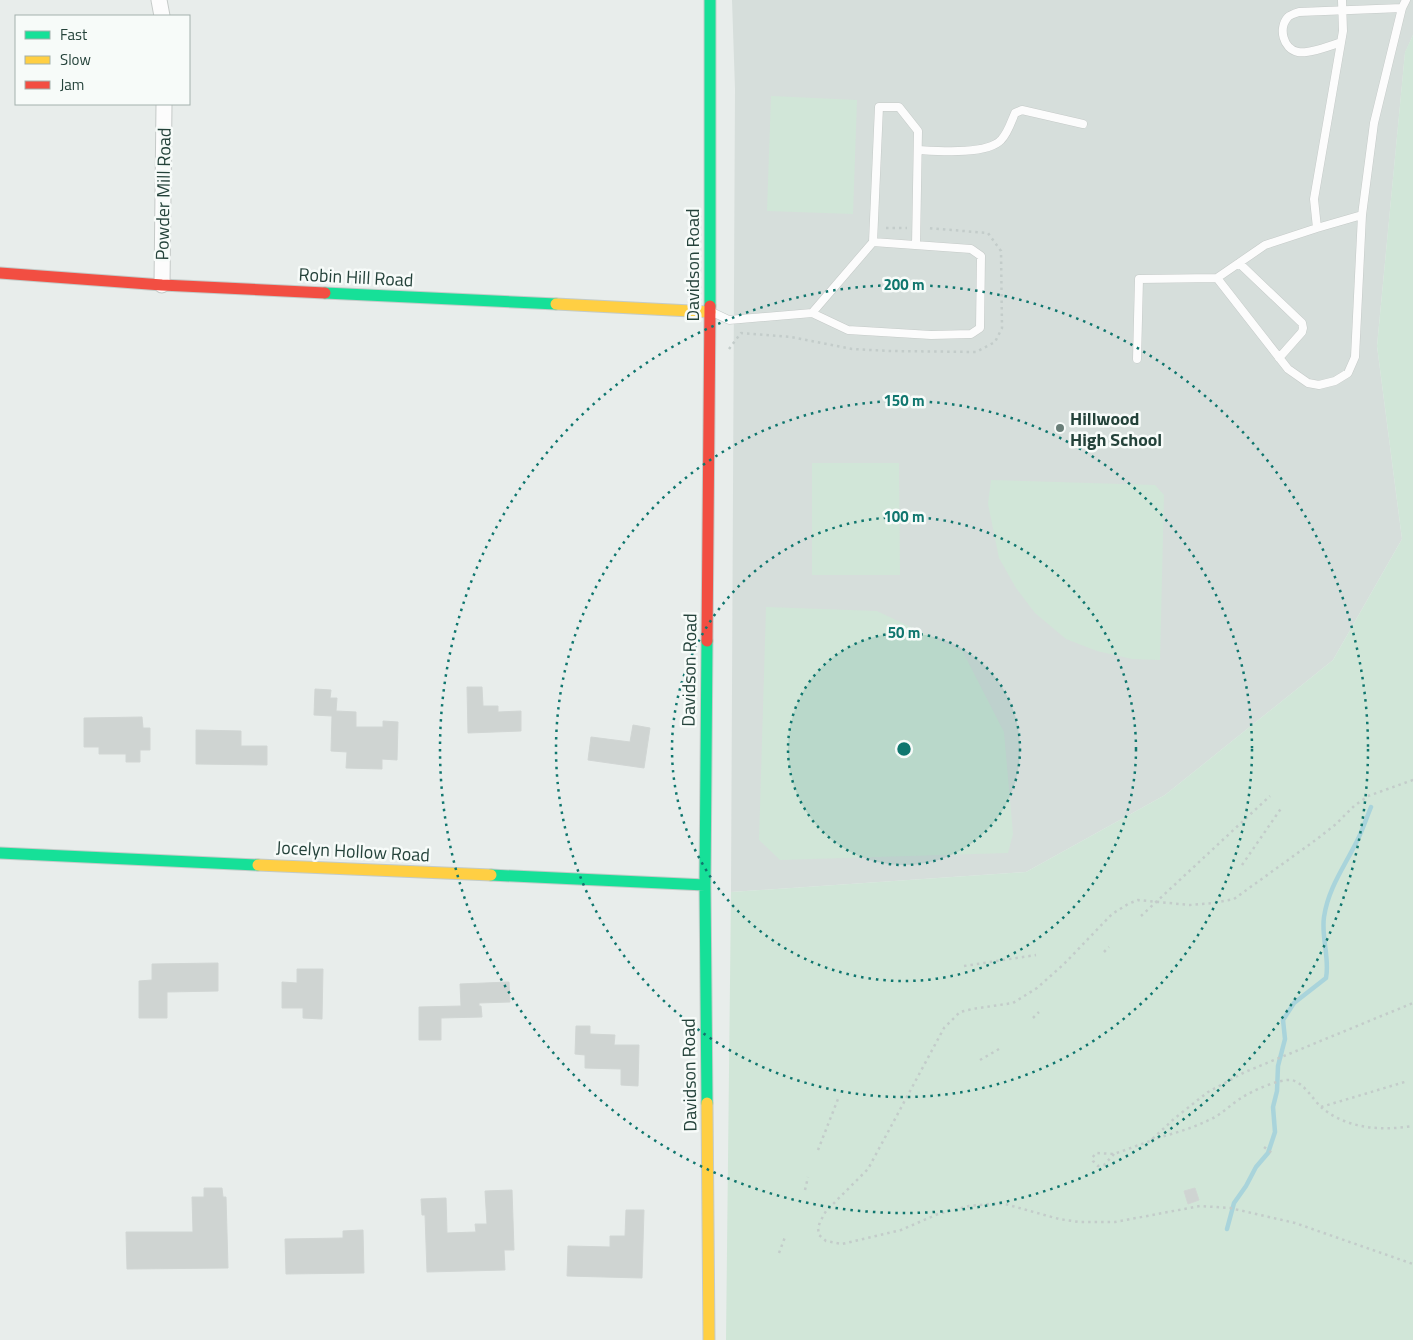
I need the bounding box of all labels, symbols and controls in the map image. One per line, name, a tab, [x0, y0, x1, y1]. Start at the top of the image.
legend	[15, 15, 190, 105]
text: Fast	[60, 23, 88, 46]
text: Slow	[60, 48, 91, 71]
text: Jam	[60, 73, 84, 96]
street label: Powder Mill Road	[148, 127, 178, 261]
street label: Davidson Road	[679, 208, 706, 322]
street label: Robin Hill Road	[298, 261, 414, 293]
text: 200 m	[883, 273, 925, 296]
text: 150 m	[883, 389, 925, 412]
place label: Hillwood High School	[1070, 405, 1162, 453]
marker: Hillwood High School	[1054, 422, 1066, 434]
text: 100 m	[883, 505, 925, 528]
street label: Davidson Road	[675, 613, 703, 727]
text: 50 m	[888, 621, 920, 644]
centre of rings	[895, 740, 913, 758]
street label: Jocelyn Hollow Road	[275, 833, 431, 869]
street label: Davidson Road	[675, 1018, 703, 1132]

